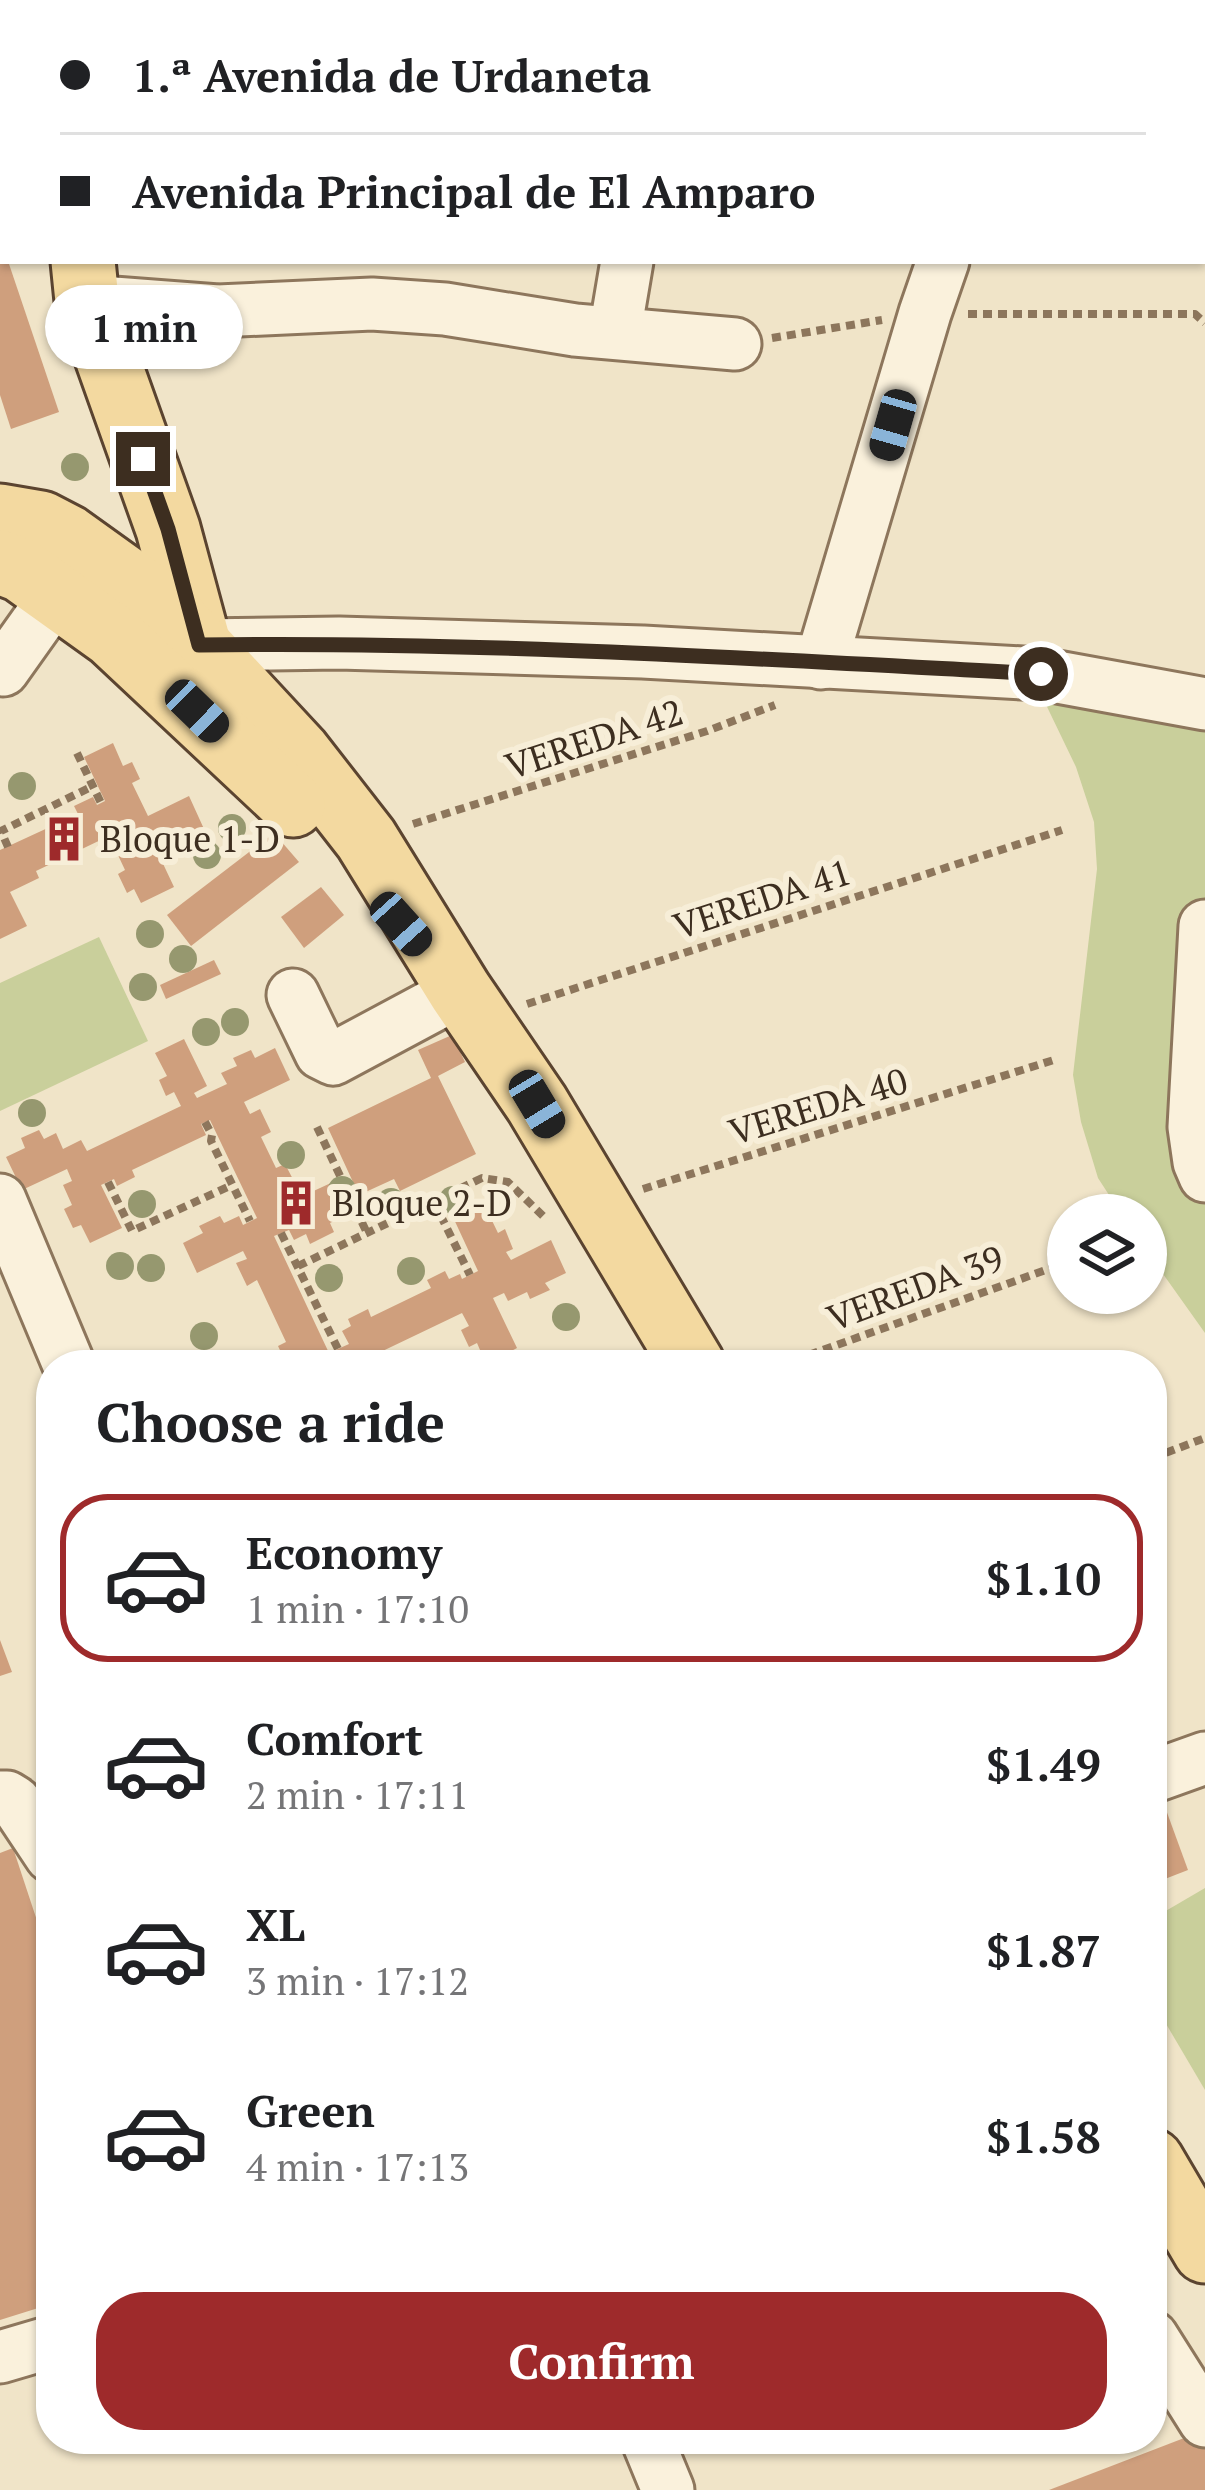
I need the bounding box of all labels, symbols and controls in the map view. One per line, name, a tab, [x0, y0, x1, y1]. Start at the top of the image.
text: 1.ª Avenida de Urdaneta	[132, 45, 651, 105]
text: Avenida Principal de El Amparo	[132, 161, 815, 221]
callout: 1 min	[44, 285, 242, 369]
text: 1 min	[91, 301, 197, 353]
car	[866, 385, 920, 465]
route end	[116, 432, 170, 486]
route start	[1014, 647, 1068, 701]
car	[159, 673, 235, 749]
street label: VEREDA 42	[499, 688, 689, 789]
building icon: Bloque 1-D	[39, 814, 89, 864]
place label: Bloque 1-D	[100, 815, 280, 862]
street label: VEREDA 41	[667, 848, 857, 949]
car	[364, 885, 438, 963]
street label: VEREDA 40	[723, 1056, 913, 1155]
car	[503, 1064, 571, 1144]
building icon: Bloque 2-D	[271, 1178, 321, 1228]
place label: Bloque 2-D	[332, 1179, 512, 1226]
map controls	[1047, 1194, 1167, 1314]
button: layers	[1047, 1194, 1167, 1314]
street label: VEREDA 39	[820, 1234, 1009, 1341]
text: Choose a ride	[96, 1386, 445, 1457]
text: Economy	[246, 1522, 442, 1582]
icon: car	[102, 1524, 210, 1632]
text: $1.10	[986, 1548, 1101, 1608]
text: 1 min · 17:10	[246, 1582, 469, 1634]
text: Comfort	[246, 1708, 423, 1768]
icon: car	[102, 1710, 210, 1818]
text: $1.49	[986, 1734, 1101, 1794]
text: 2 min · 17:11	[246, 1768, 469, 1820]
text: XL	[246, 1894, 305, 1954]
icon: car	[102, 1896, 210, 2004]
text: $1.87	[986, 1920, 1101, 1980]
text: 3 min · 17:12	[246, 1954, 469, 2006]
text: Green	[246, 2080, 375, 2140]
icon: car	[102, 2082, 210, 2190]
text: $1.58	[986, 2106, 1101, 2166]
text: 4 min · 17:13	[246, 2140, 469, 2192]
button: Confirm	[96, 2292, 1107, 2430]

